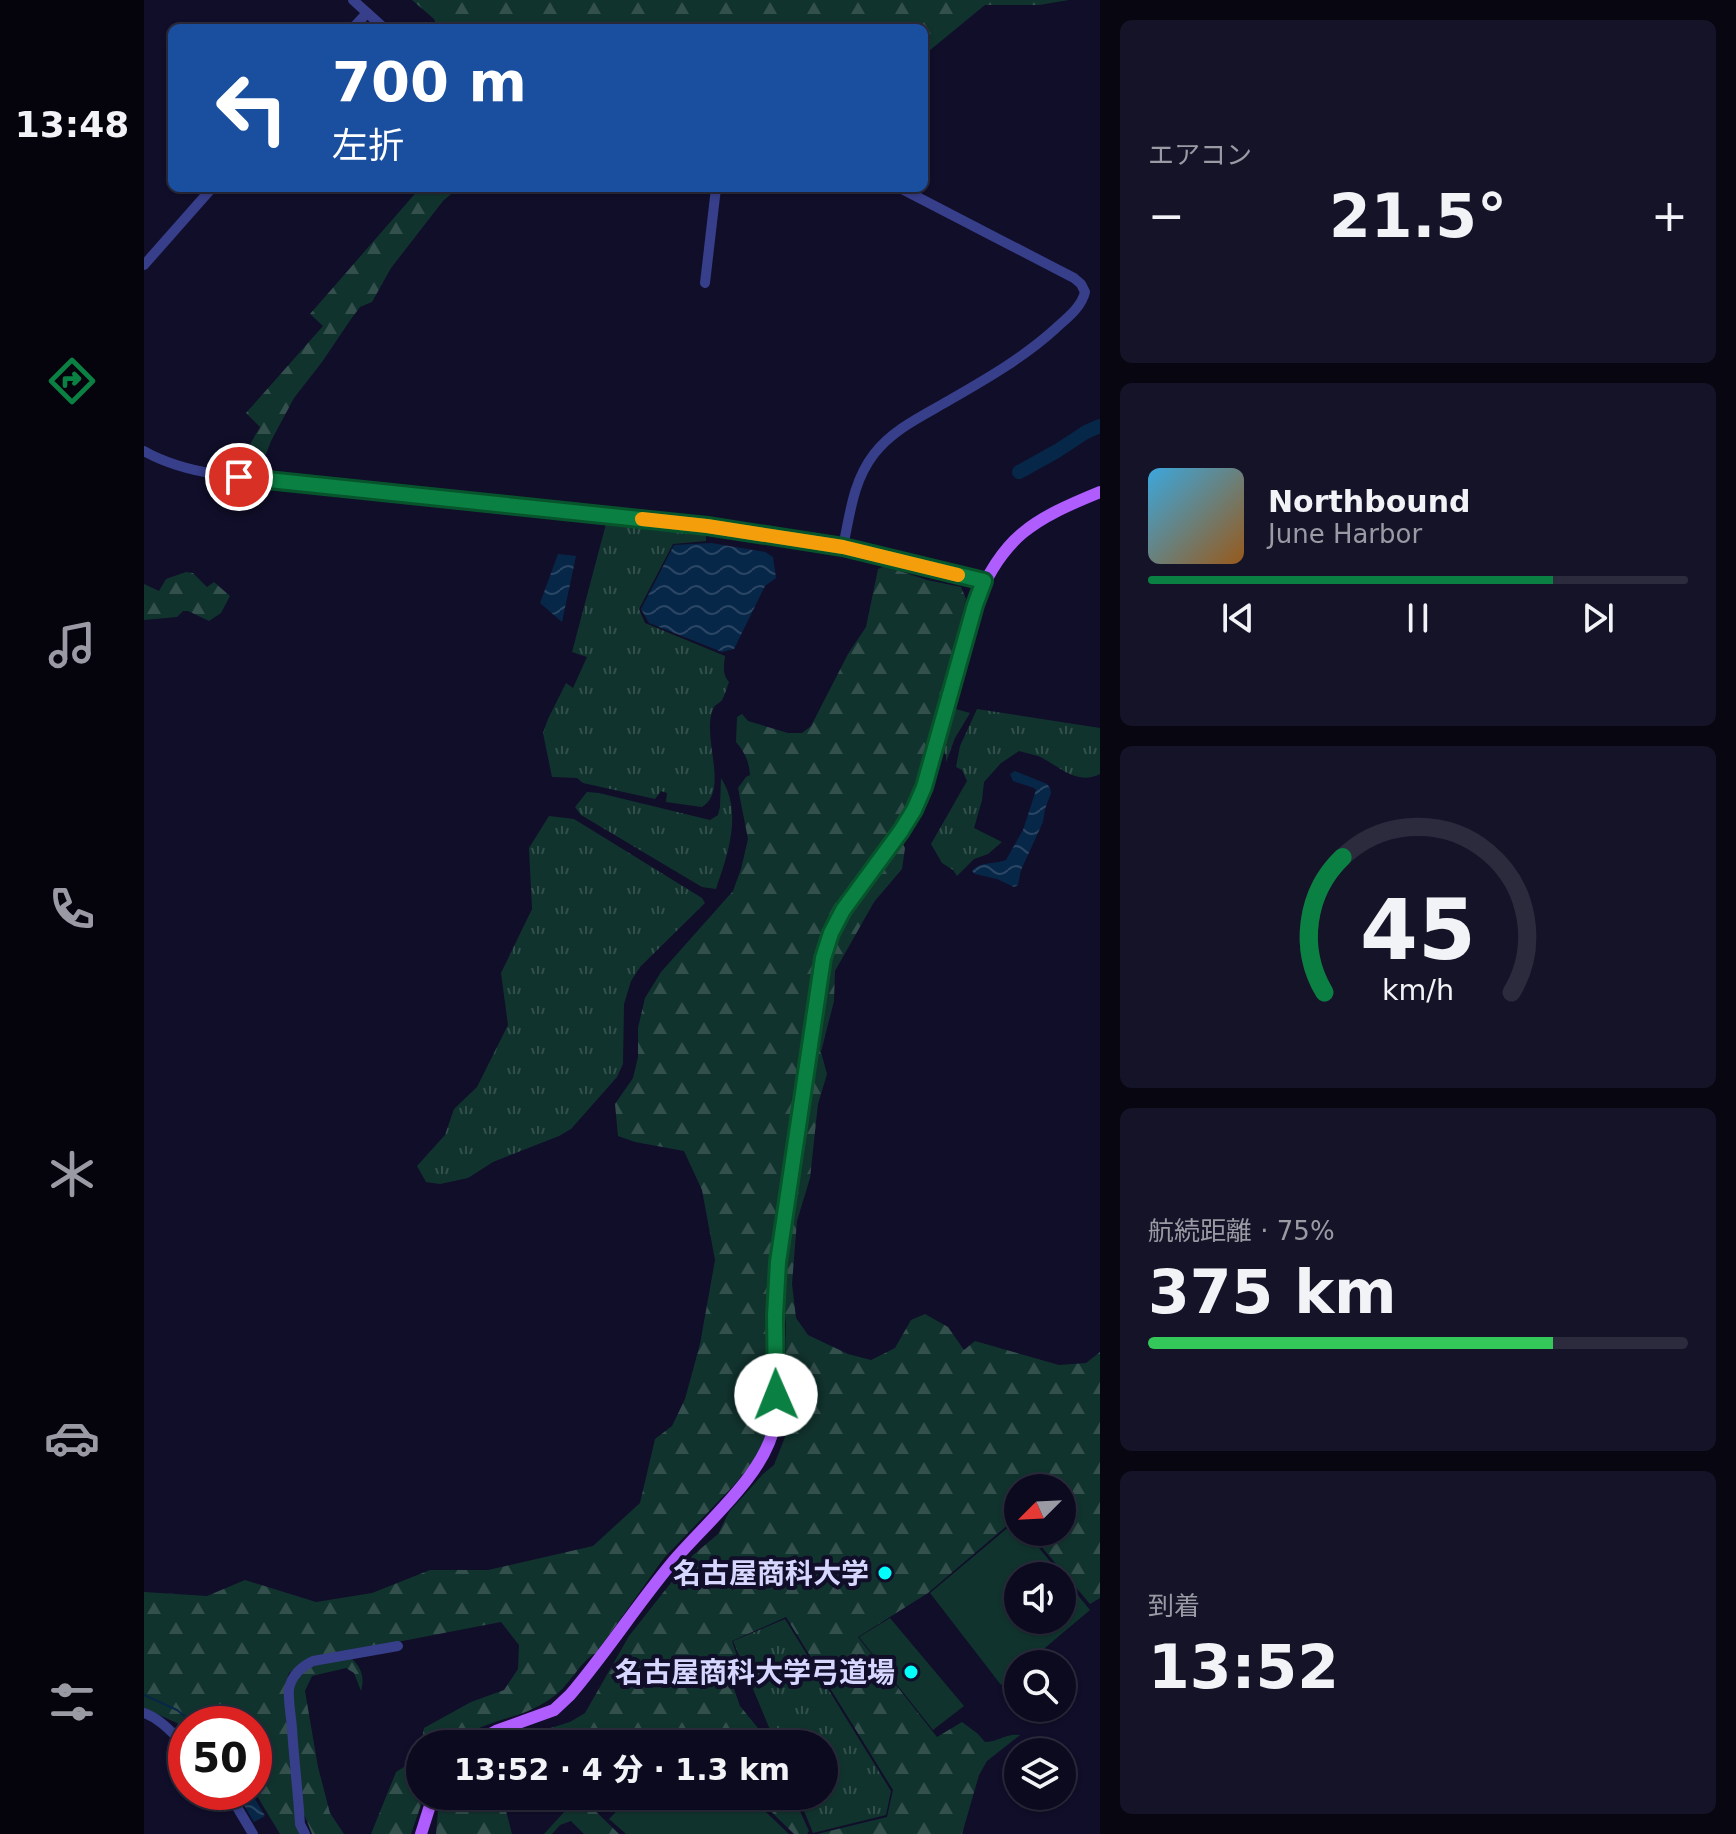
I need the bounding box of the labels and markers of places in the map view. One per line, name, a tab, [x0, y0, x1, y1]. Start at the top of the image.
pin	[205, 443, 273, 511]
place label: 名古屋商科大学	[673, 1557, 869, 1590]
marker: 名古屋商科大学	[876, 1564, 894, 1582]
place label: 名古屋商科大学弓道場	[615, 1656, 895, 1689]
marker: 名古屋商科大学弓道場	[902, 1663, 920, 1681]

